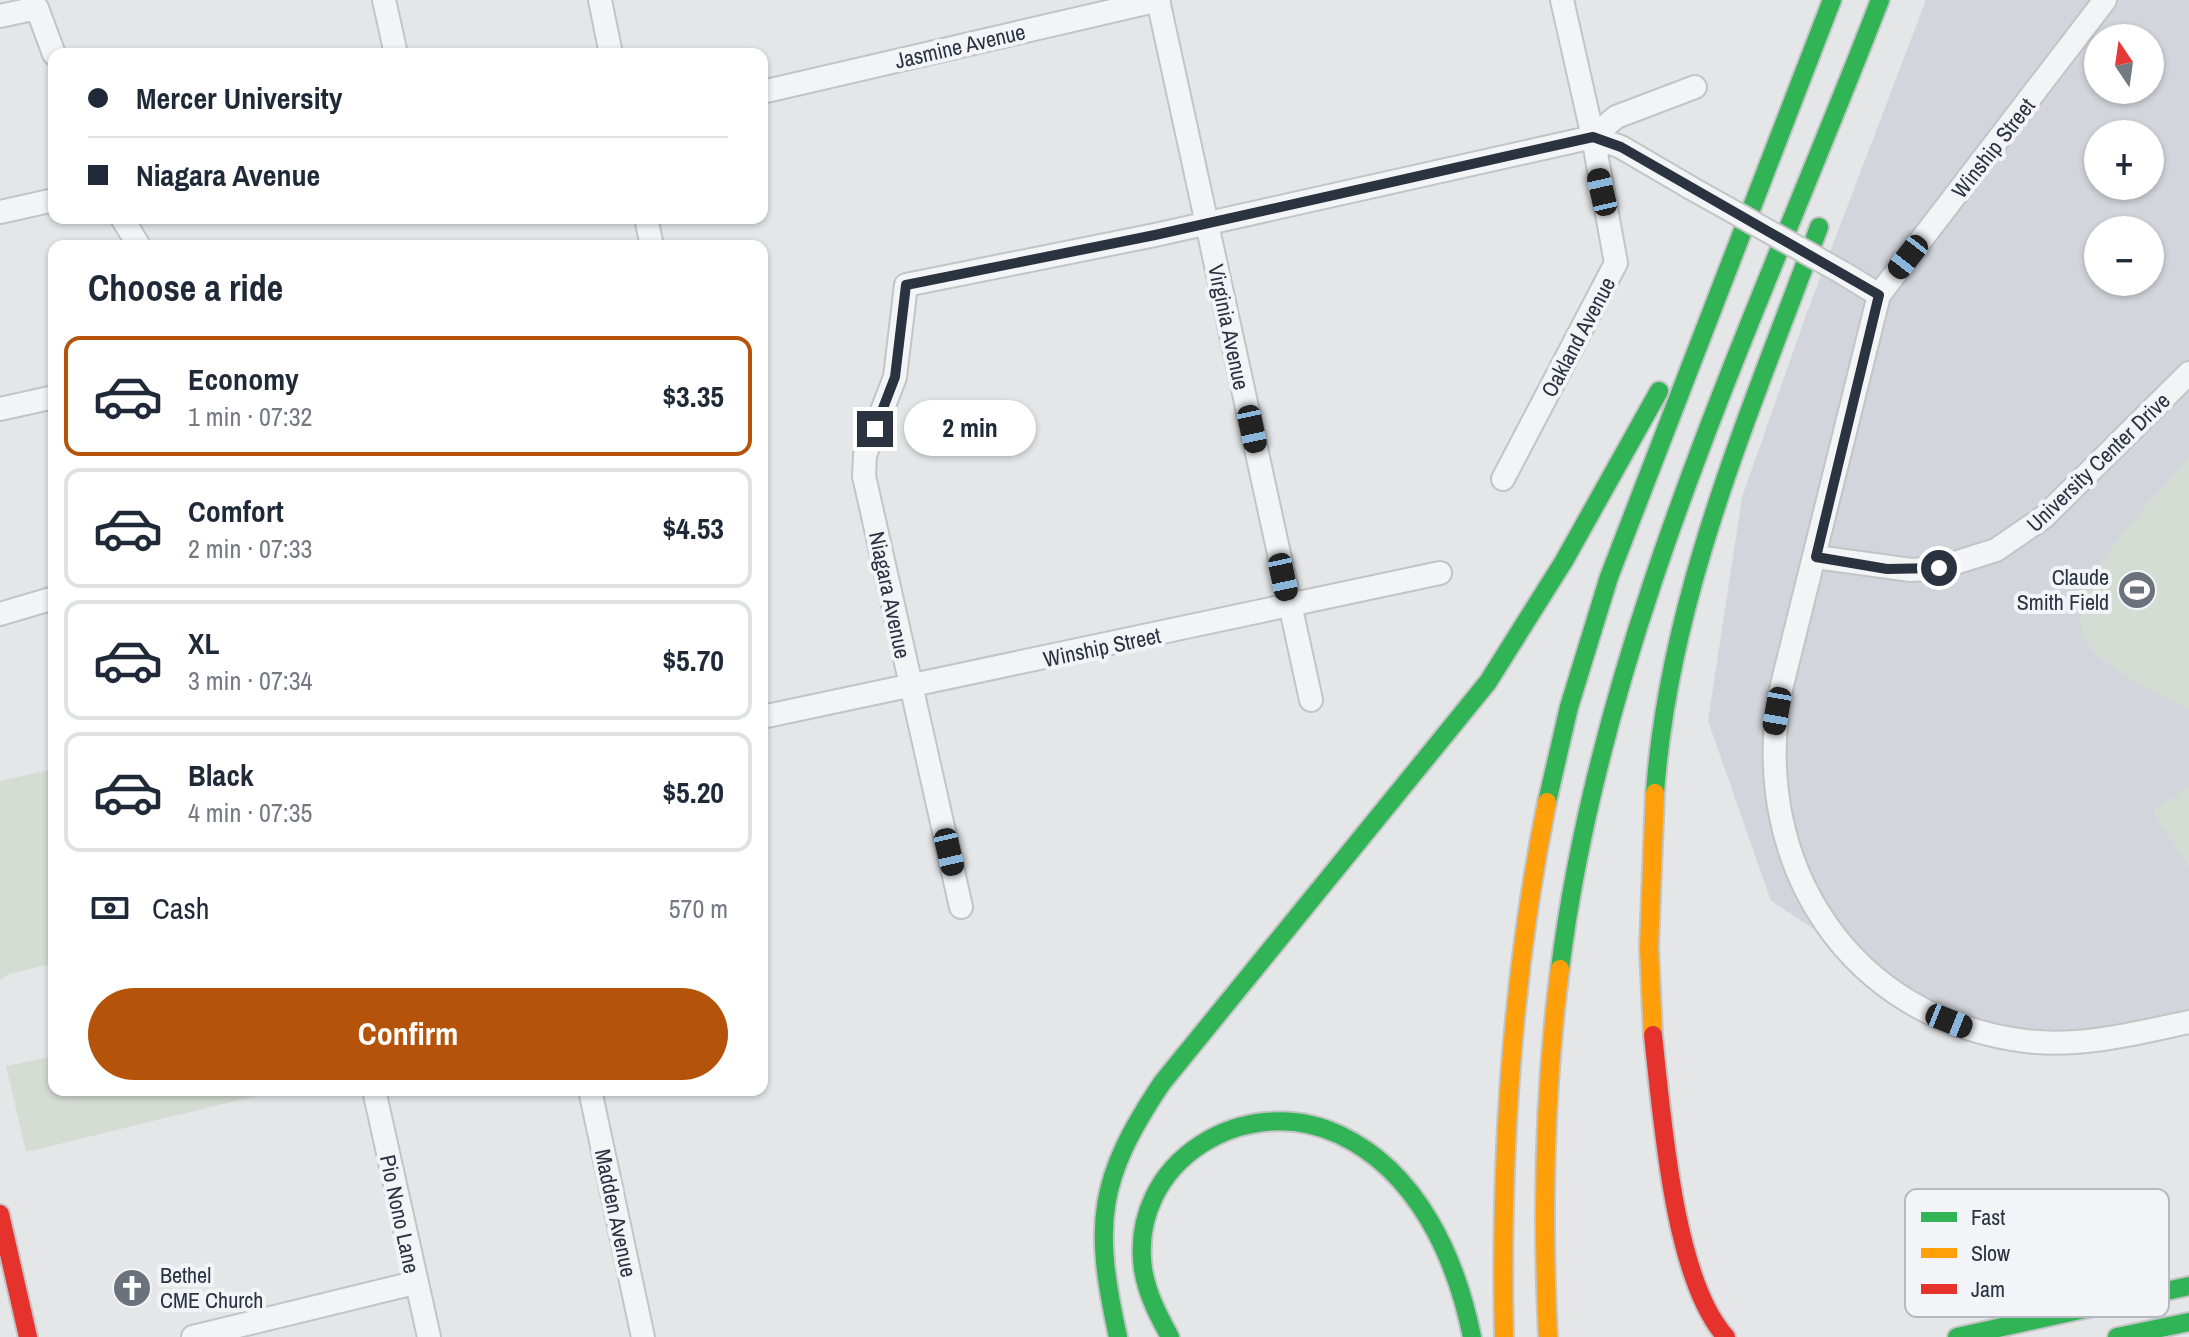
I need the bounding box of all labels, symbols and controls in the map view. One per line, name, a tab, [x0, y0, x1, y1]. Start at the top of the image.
street label: Jasmine Avenue	[892, 16, 1028, 76]
north arrow	[2084, 24, 2164, 104]
map controls	[2084, 24, 2164, 296]
text: Mercer University	[136, 78, 342, 118]
street label: Winship Street	[1944, 92, 2042, 204]
button: +	[2084, 120, 2164, 200]
text: Niagara Avenue	[136, 155, 320, 195]
car	[1585, 166, 1619, 218]
button: −	[2084, 216, 2164, 296]
car	[1884, 231, 1932, 283]
street label: Virginia Avenue	[1201, 261, 1257, 393]
text: Choose a ride	[88, 264, 283, 312]
street label: Oakland Avenue	[1534, 272, 1622, 402]
text: Economy	[188, 359, 299, 399]
icon: car	[92, 360, 164, 432]
text: $3.35	[662, 376, 724, 416]
street label: University Center Drive	[2020, 386, 2176, 538]
text: 1 min · 07:32	[188, 399, 312, 434]
callout: 2 min	[903, 401, 1035, 457]
car	[1235, 403, 1269, 455]
text: 2 min	[942, 410, 998, 445]
route end	[857, 411, 893, 447]
text: Comfort	[188, 491, 284, 531]
icon: car	[92, 492, 164, 564]
text: $4.53	[662, 508, 724, 548]
street label: Niagara Avenue	[862, 529, 918, 661]
text: 2 min · 07:33	[188, 531, 312, 566]
route start	[1921, 550, 1957, 586]
car	[1266, 551, 1300, 603]
place label: Claude Smith Field	[2017, 562, 2109, 617]
sports icon: Claude Smith Field	[2116, 569, 2158, 611]
street label: Winship Street	[1041, 620, 1163, 674]
text: XL	[188, 623, 219, 663]
icon: car	[92, 624, 164, 696]
text: $5.70	[662, 640, 724, 680]
text: 3 min · 07:34	[188, 663, 312, 698]
car	[1761, 685, 1793, 737]
text: Black	[188, 755, 254, 795]
icon: car	[92, 756, 164, 828]
text: $5.20	[662, 772, 724, 812]
text: 4 min · 07:35	[188, 795, 312, 830]
car	[932, 826, 966, 878]
icon: cash	[88, 886, 132, 930]
text: Cash	[152, 888, 209, 928]
text: 570 m	[669, 891, 728, 926]
button: Confirm	[88, 988, 728, 1080]
car	[1922, 1001, 1976, 1041]
street label: Madden Avenue	[588, 1146, 644, 1280]
street label: Pio Nono Lane	[373, 1152, 427, 1276]
legend	[1905, 1189, 2169, 1317]
text: Fast	[1971, 1202, 2005, 1232]
text: Slow	[1971, 1238, 2010, 1268]
place label: Bethel CME Church	[160, 1260, 263, 1315]
church icon: Bethel CME Church	[111, 1267, 153, 1309]
text: Jam	[1971, 1274, 2005, 1304]

